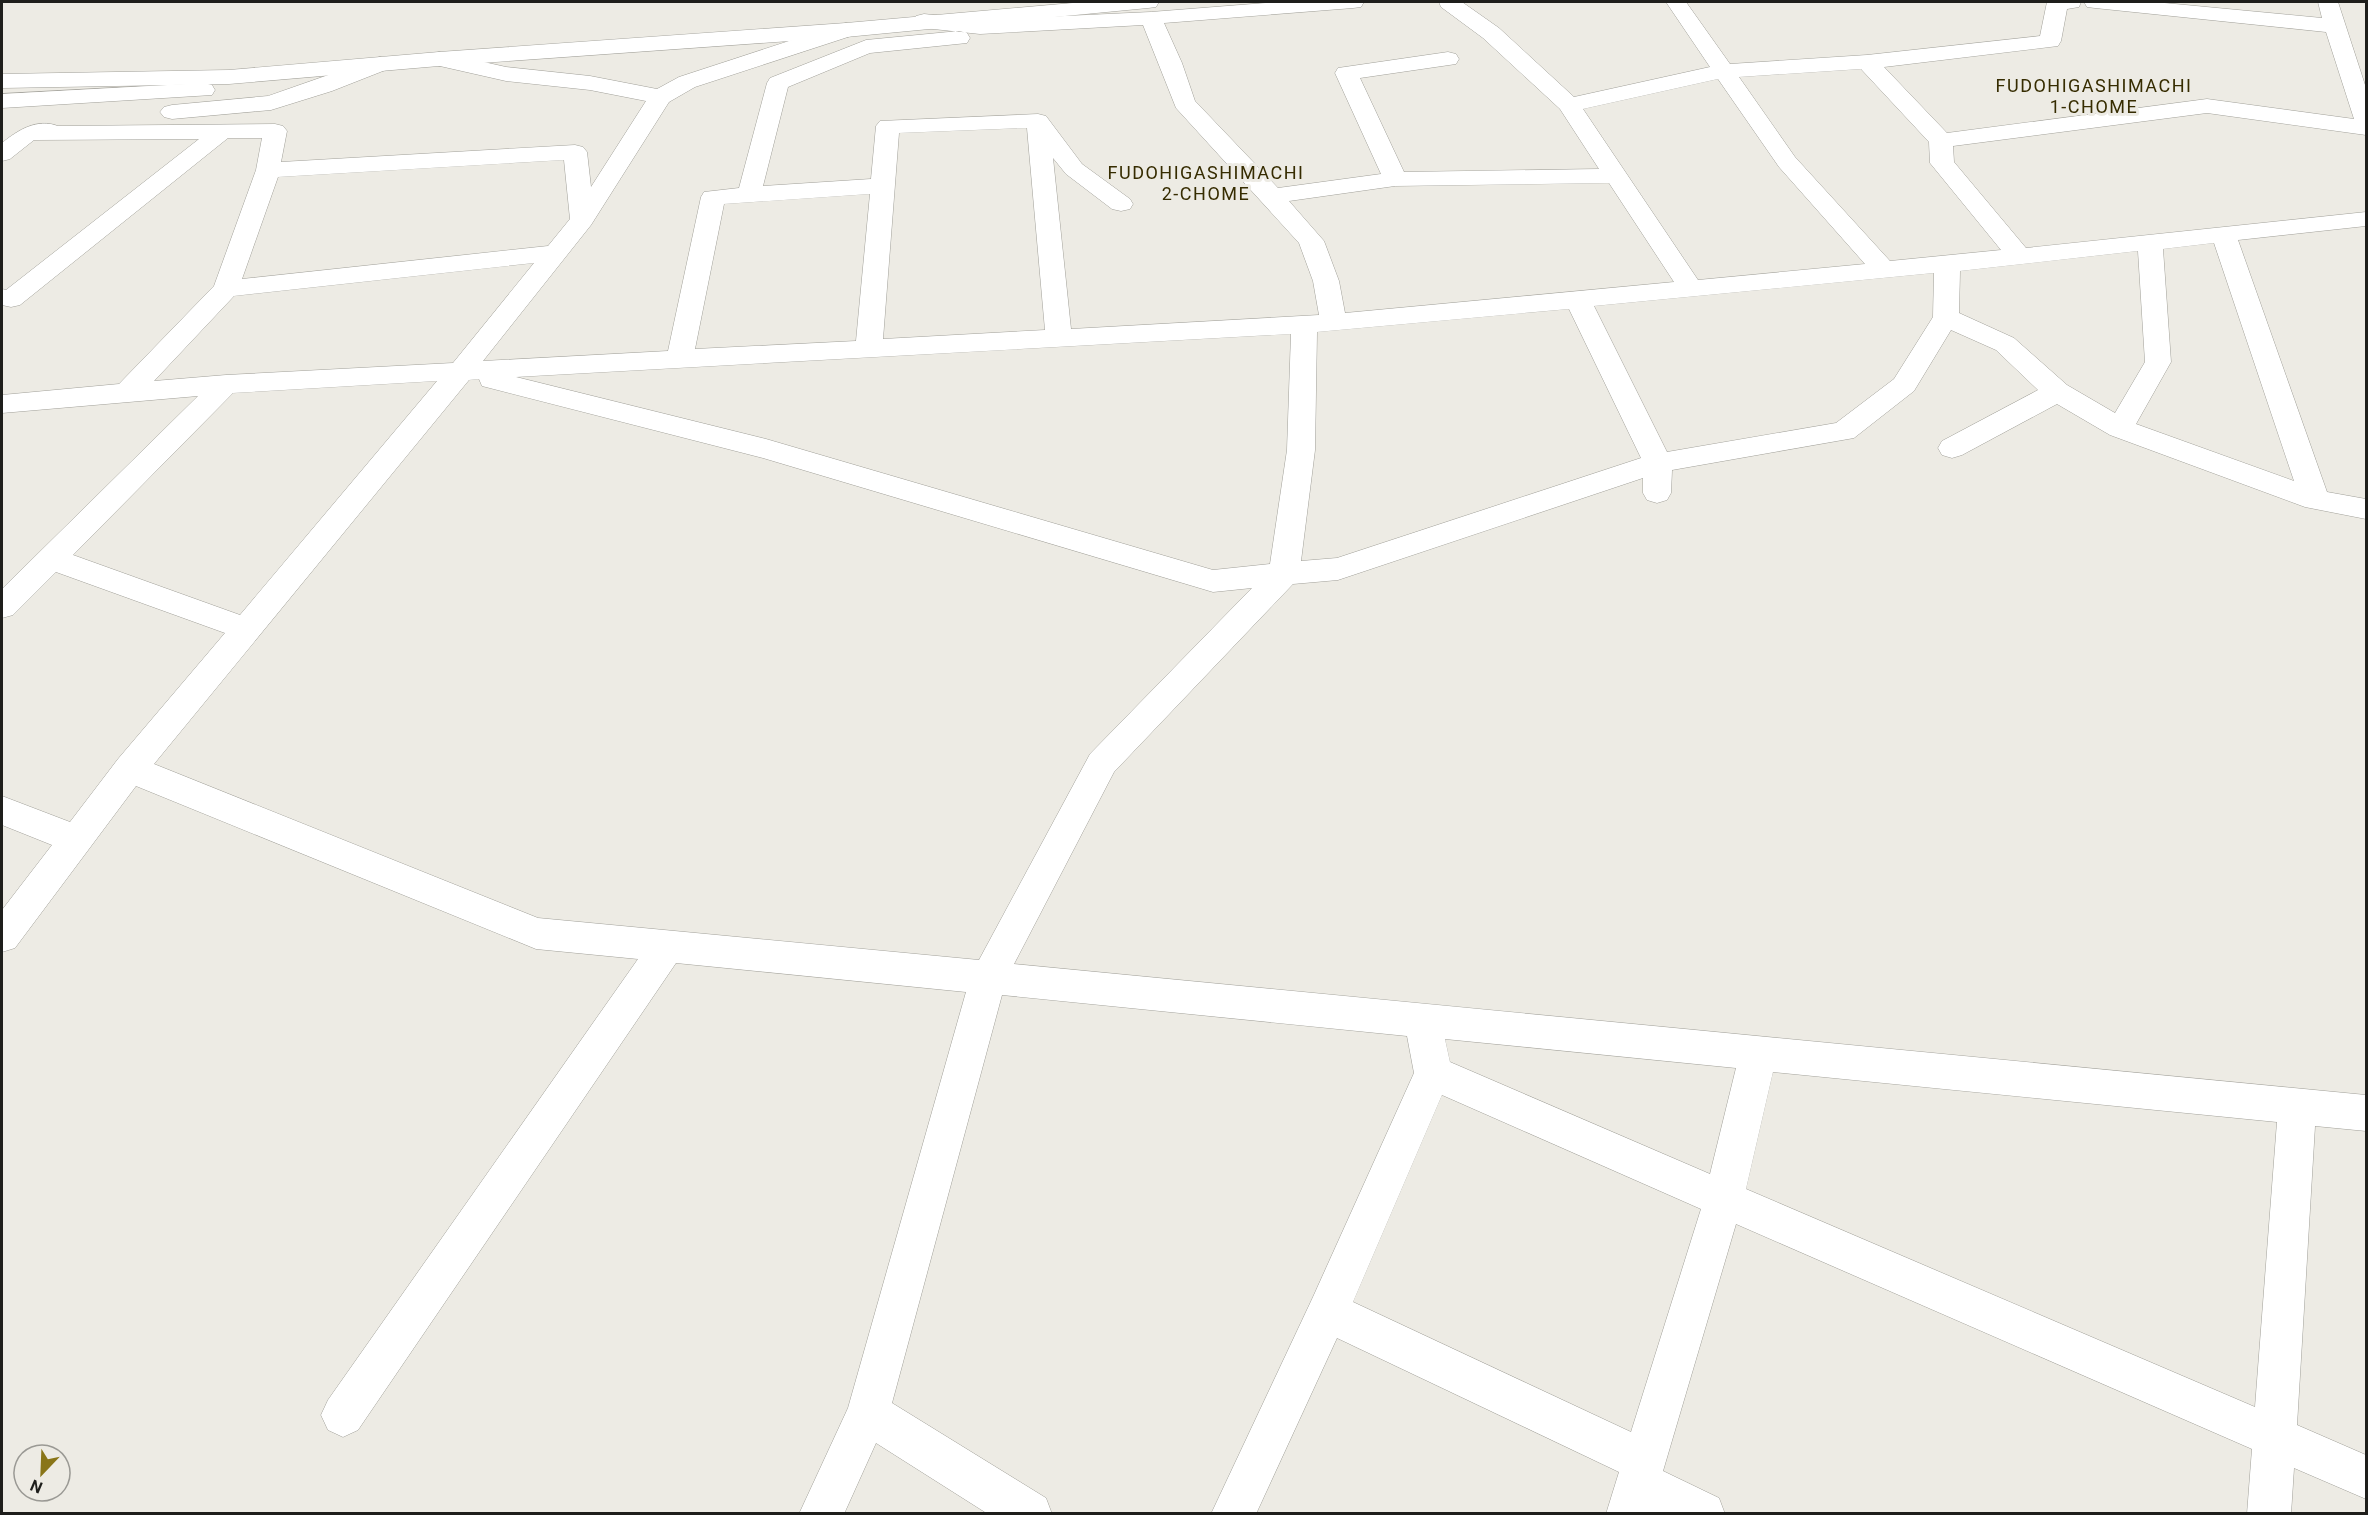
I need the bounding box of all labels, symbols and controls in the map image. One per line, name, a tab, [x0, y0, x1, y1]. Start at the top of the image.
district label: FUDOHIGASHIMACHI 1-CHOME	[1996, 75, 2192, 117]
district label: FUDOHIGASHIMACHI 2-CHOME	[1108, 162, 1304, 204]
north arrow	[12, 1443, 72, 1503]
text: N	[27, 1475, 45, 1497]

